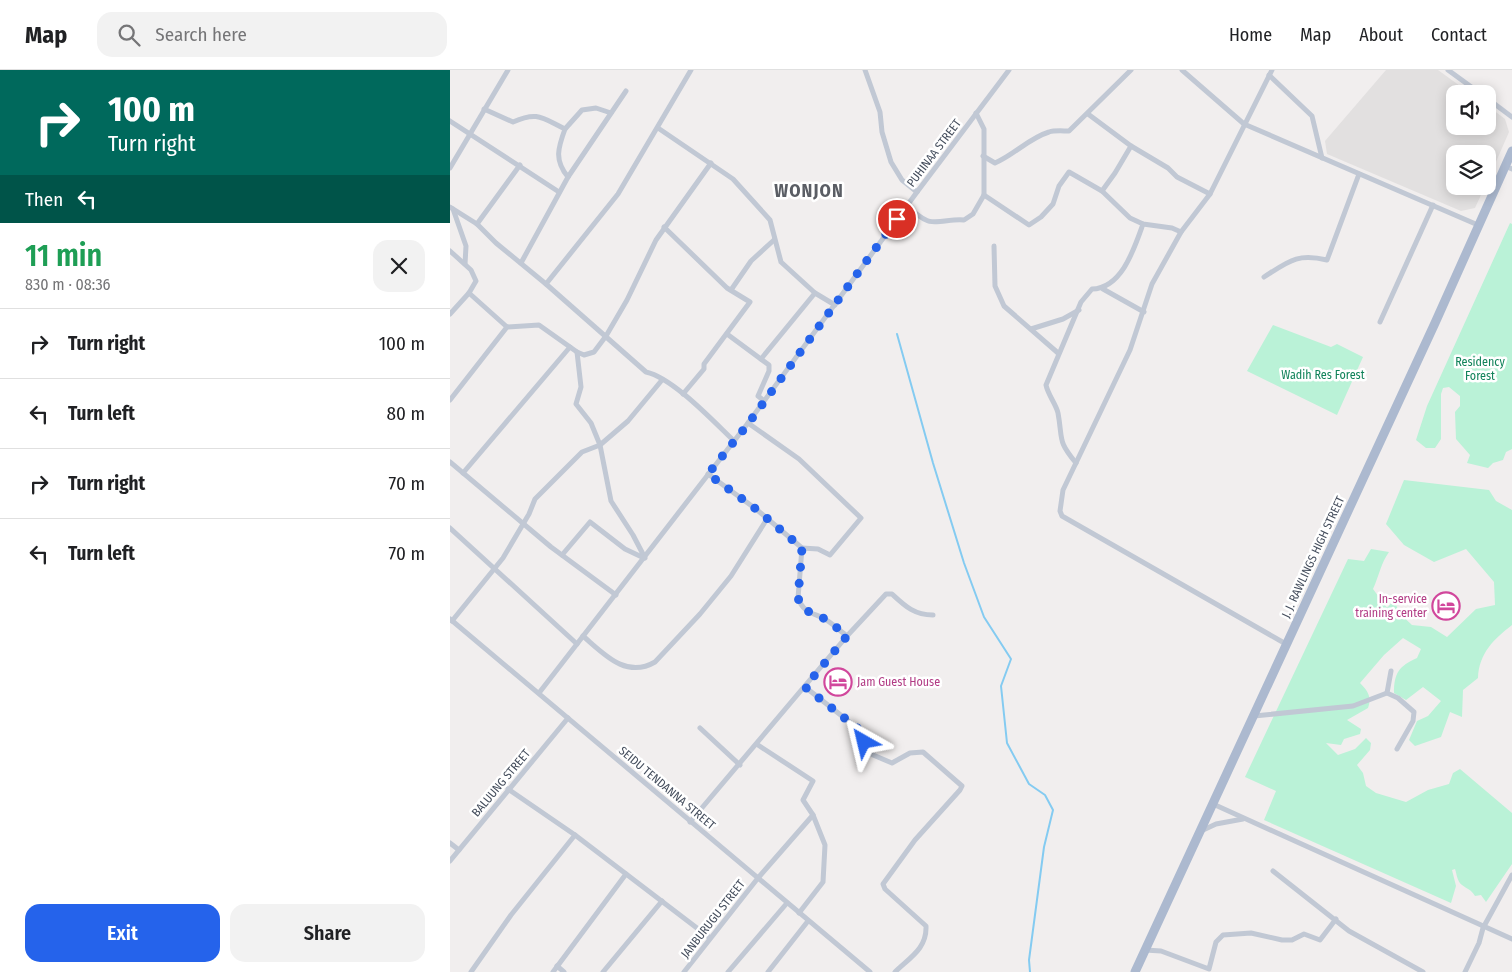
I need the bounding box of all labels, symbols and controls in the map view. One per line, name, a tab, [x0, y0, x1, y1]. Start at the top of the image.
search box	[97, 12, 447, 57]
text: Map	[25, 21, 67, 49]
icon: search	[115, 21, 143, 49]
text: Search here	[155, 23, 247, 46]
text: Home	[1229, 24, 1272, 46]
text: Map	[1300, 24, 1331, 46]
text: About	[1359, 24, 1403, 46]
text: Contact	[1431, 24, 1487, 46]
map controls	[1446, 85, 1496, 195]
button: sound	[1446, 85, 1496, 135]
text: 100 m	[108, 88, 195, 130]
icon: right	[25, 90, 90, 155]
street label: PUHINAA STREET	[904, 116, 964, 190]
text: Turn right	[108, 130, 196, 157]
button: layers	[1446, 145, 1496, 195]
district label: WONJON	[774, 180, 844, 202]
icon: left	[73, 185, 101, 213]
text: Then	[25, 188, 63, 211]
pin	[876, 198, 918, 240]
icon: arrive	[883, 205, 911, 233]
text: 11 min	[25, 238, 102, 274]
button: close	[373, 240, 425, 292]
text: 830 m · 08:36	[25, 275, 111, 294]
icon: right	[25, 330, 53, 358]
text: Turn right	[68, 332, 145, 355]
text: 100 m	[379, 332, 425, 355]
park label: Residency Forest	[1455, 355, 1505, 383]
park label: Wadih Res Forest	[1281, 368, 1365, 382]
icon: left	[25, 400, 53, 428]
text: Turn left	[68, 402, 135, 425]
text: 80 m	[387, 402, 425, 425]
icon: right	[25, 470, 53, 498]
text: Turn right	[68, 472, 145, 495]
text: 70 m	[389, 472, 425, 495]
street label: J. J. RAWLINGS HIGH STREET	[1279, 494, 1348, 620]
icon: left	[25, 540, 53, 568]
text: Turn left	[68, 542, 135, 565]
text: 70 m	[389, 542, 425, 565]
hotel icon: In-service training center	[1431, 591, 1461, 621]
place label: In-service training center	[1355, 592, 1428, 620]
hotel icon: Jam Guest House	[823, 667, 853, 697]
place label: Jam Guest House	[857, 675, 940, 689]
position arrow	[837, 715, 889, 767]
street label: SEIDU TENDANNA STREET	[616, 744, 718, 833]
street label: BALUUNG STREET	[469, 746, 534, 820]
street label: JANBURUGU STREET	[678, 877, 748, 961]
button: Exit	[25, 904, 220, 962]
button: Share	[230, 904, 425, 962]

